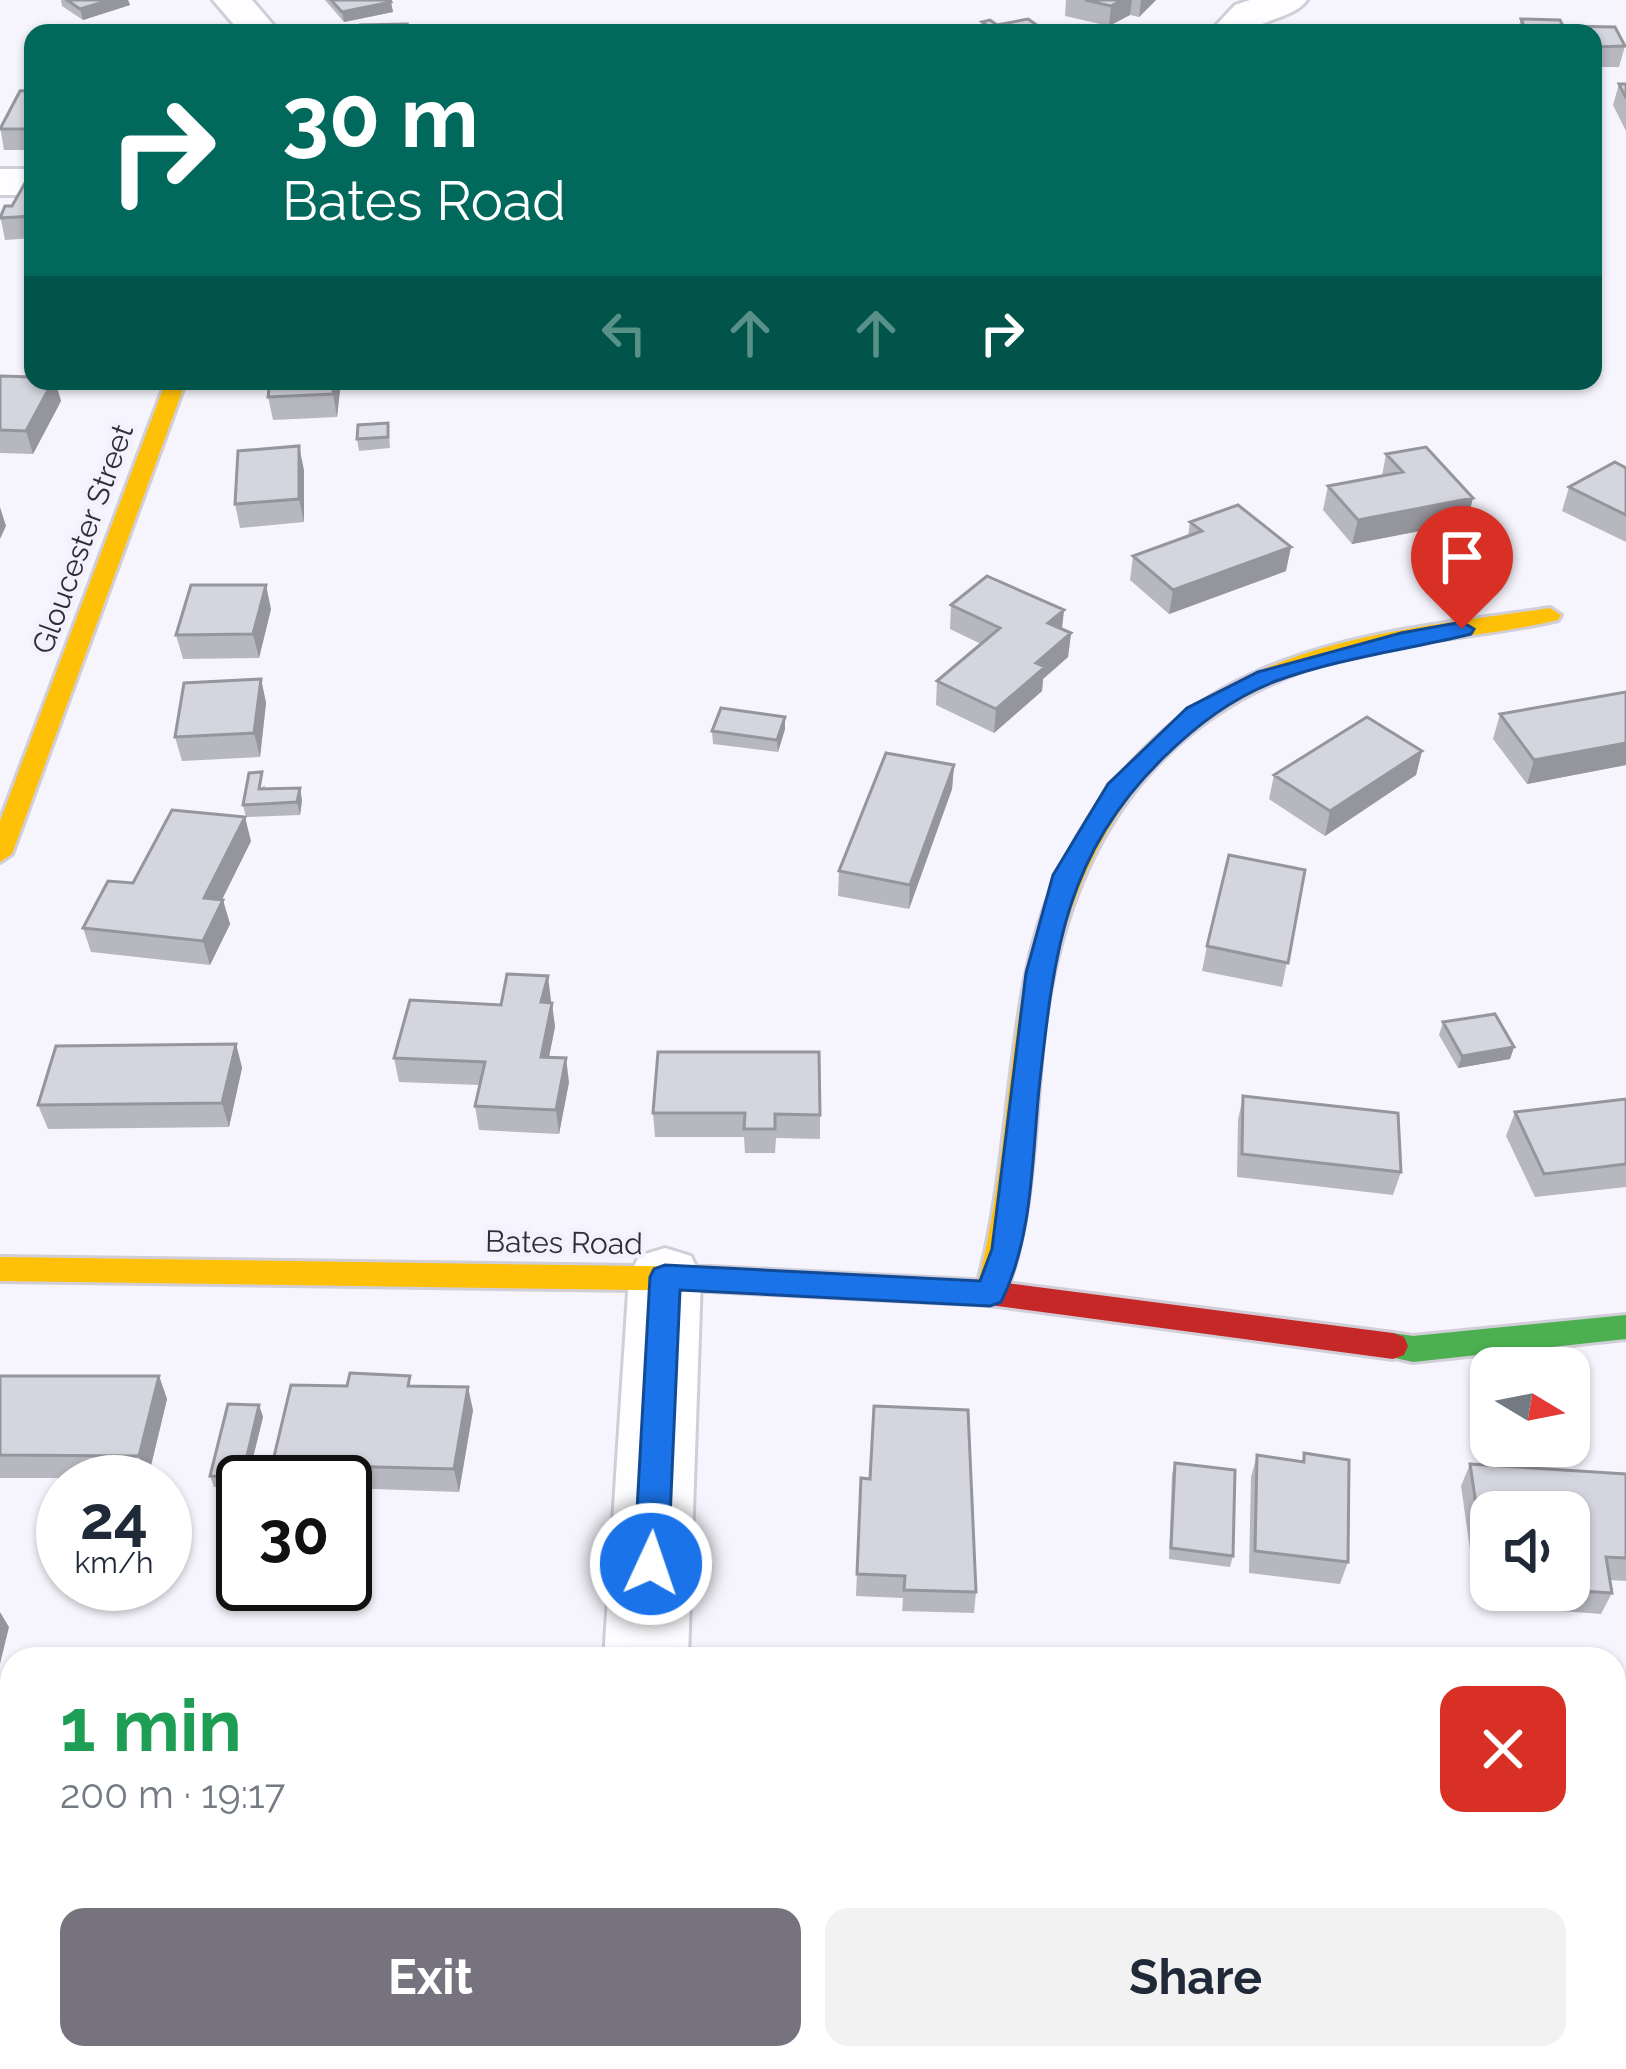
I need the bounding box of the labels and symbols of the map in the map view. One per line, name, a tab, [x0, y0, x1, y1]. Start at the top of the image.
street label: Gloucester Street	[25, 419, 140, 658]
pin	[1411, 506, 1513, 629]
street label: Bates Road	[485, 1224, 643, 1261]
north arrow	[1470, 1347, 1590, 1467]
speed limit sign: 30	[216, 1455, 372, 1611]
position arrow	[588, 1501, 714, 1627]

